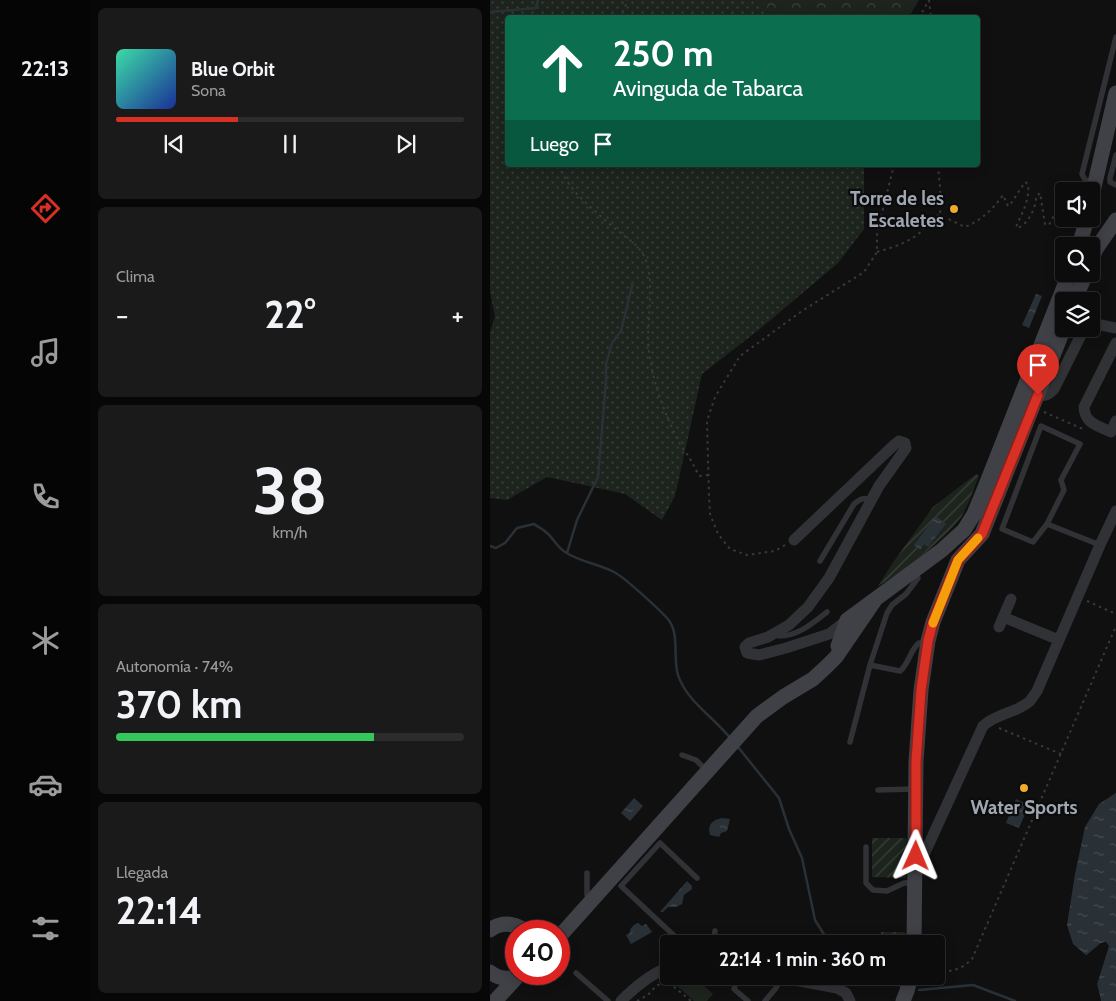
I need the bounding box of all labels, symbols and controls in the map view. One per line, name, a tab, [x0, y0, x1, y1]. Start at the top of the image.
text: 250 m	[613, 32, 713, 75]
icon: ahead	[530, 35, 595, 100]
text: 22:13	[21, 55, 69, 82]
text: Blue Orbit	[191, 58, 275, 81]
text: Avinguda de Tabarca	[613, 75, 803, 102]
text: Sona	[191, 81, 226, 100]
icon: previous	[160, 130, 188, 158]
icon: pause	[276, 130, 304, 158]
icon: next	[392, 130, 420, 158]
icon: arrive	[589, 130, 617, 158]
text: Luego	[530, 133, 579, 156]
map controls	[1055, 182, 1100, 337]
button: sound	[1055, 182, 1100, 227]
place label: Torre de les Escaletes	[850, 187, 944, 232]
icon: directions	[28, 191, 63, 226]
marker: Torre de les Escaletes	[948, 203, 960, 215]
button: search	[1055, 237, 1100, 282]
text: Clima	[116, 267, 155, 286]
text: 22°	[264, 291, 316, 338]
button: layers	[1055, 292, 1100, 337]
text: −	[116, 298, 128, 332]
text: +	[452, 298, 464, 332]
icon: music	[28, 335, 63, 370]
pin	[1017, 344, 1059, 395]
icon: arrive	[1024, 351, 1052, 379]
text: 38	[253, 451, 327, 530]
icon: phone	[28, 479, 63, 514]
text: km/h	[272, 523, 308, 542]
icon: climate	[28, 623, 63, 658]
text: Autonomía · 74%	[116, 657, 233, 676]
text: 370 km	[116, 681, 242, 728]
icon: car	[28, 767, 63, 802]
marker: Water Sports	[1018, 782, 1030, 794]
place label: Water Sports	[970, 796, 1078, 819]
position arrow	[889, 829, 941, 881]
text: Llegada	[116, 863, 168, 882]
text: 22:14	[116, 887, 202, 934]
icon: filters	[28, 911, 63, 946]
speed limit sign: 40	[505, 920, 570, 985]
text: 22:14 · 1 min · 360 m	[719, 948, 886, 971]

